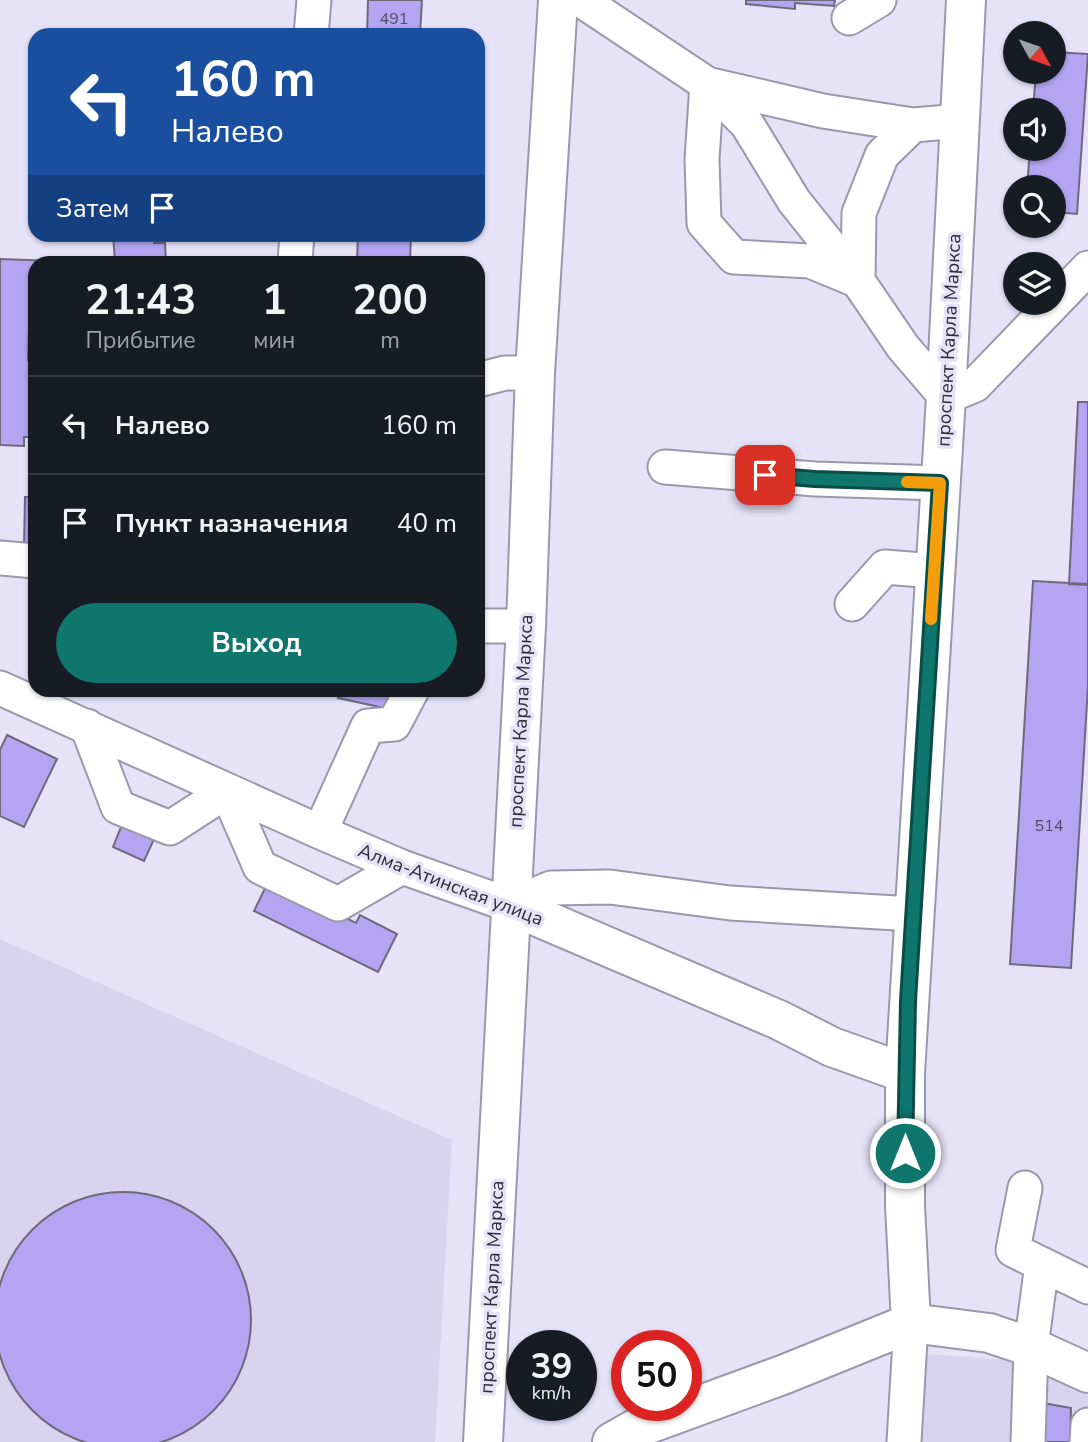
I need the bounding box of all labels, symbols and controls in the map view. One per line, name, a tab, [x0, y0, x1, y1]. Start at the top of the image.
house number: 491	[380, 8, 408, 30]
north arrow	[1003, 21, 1066, 84]
map controls	[1003, 21, 1066, 315]
text: 160 m	[171, 46, 315, 113]
icon: left	[56, 56, 147, 147]
button: sound	[1003, 98, 1066, 161]
text: Налево	[171, 110, 284, 153]
button: search	[1003, 175, 1066, 238]
icon: arrive	[143, 189, 181, 227]
text: Затем	[56, 191, 129, 226]
street label: проспект Карла Маркса	[930, 233, 968, 447]
button: layers	[1003, 252, 1066, 315]
text: 21:43	[85, 272, 196, 329]
text: 1	[262, 272, 287, 329]
text: 200	[352, 272, 428, 329]
text: Прибытие	[85, 325, 196, 356]
text: мин	[253, 325, 295, 356]
text: m	[380, 325, 400, 356]
icon: left	[56, 406, 94, 444]
text: Налево	[115, 408, 210, 443]
text: 160 m	[381, 408, 457, 443]
pin	[735, 445, 795, 505]
icon: arrive	[746, 456, 784, 494]
icon: arrive	[56, 504, 94, 542]
text: Пункт назначения	[115, 506, 348, 541]
text: 40 m	[397, 506, 457, 541]
button: Выход	[56, 603, 457, 683]
street label: проспект Карла Маркса	[502, 614, 540, 828]
house number: 514	[1035, 815, 1064, 837]
street label: Алма-Атинская улица	[354, 838, 547, 932]
position arrow	[868, 1116, 942, 1190]
street label: проспект Карла Маркса	[473, 1180, 511, 1394]
speed limit sign: 50	[611, 1330, 702, 1421]
text: 39	[530, 1343, 573, 1390]
text: km/h	[532, 1381, 571, 1405]

